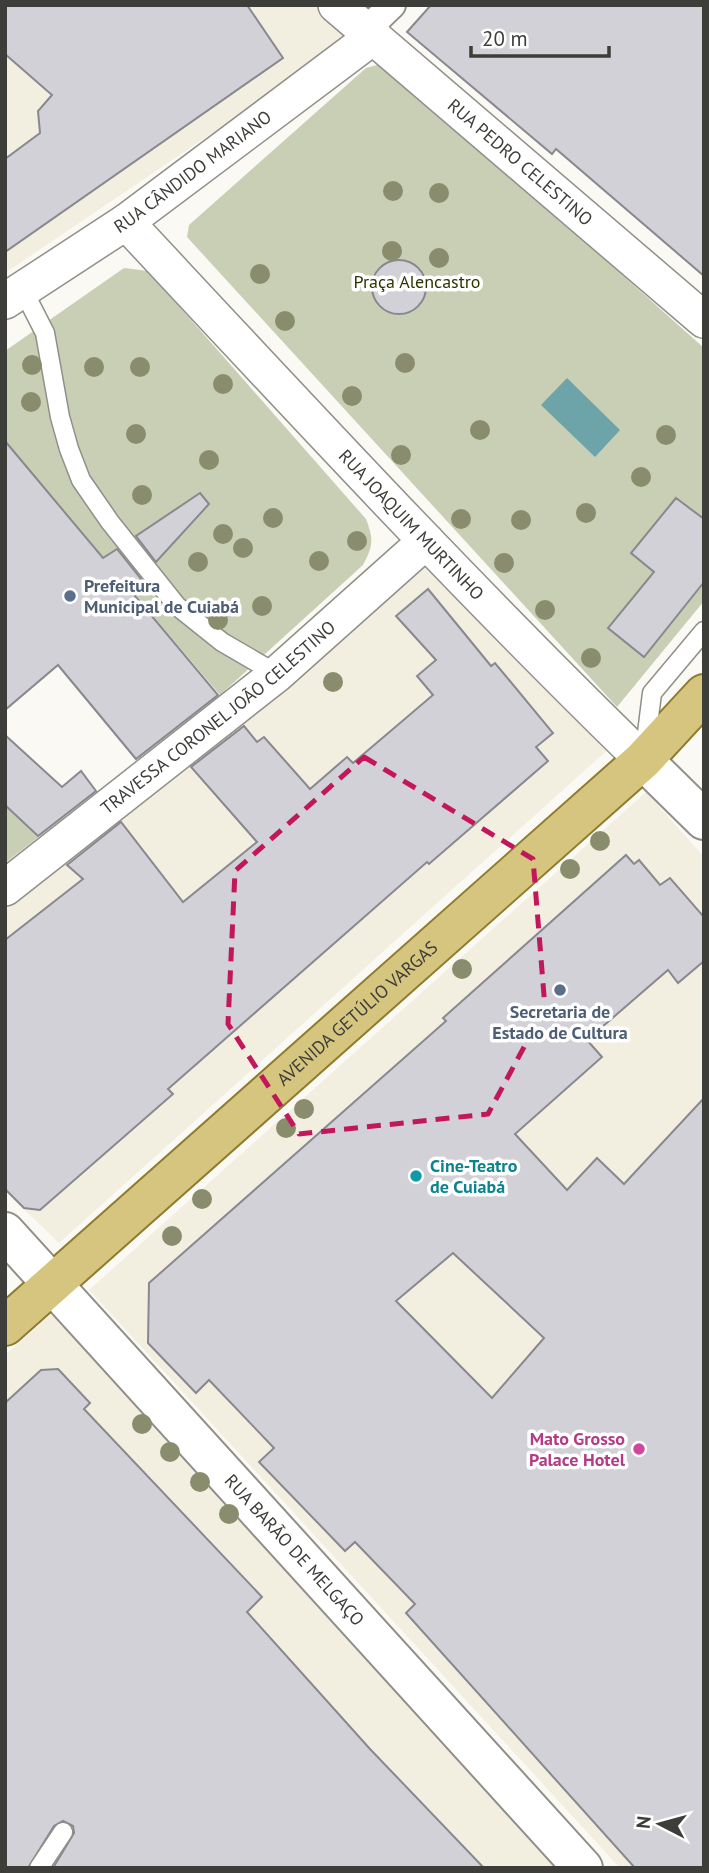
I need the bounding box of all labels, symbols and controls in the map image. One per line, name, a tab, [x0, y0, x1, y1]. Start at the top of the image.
scale bar	[471, 14, 609, 58]
text: 20 m	[482, 25, 528, 52]
street label: RUA PEDRO CELESTINO	[443, 93, 597, 230]
street label: RUA CÂNDIDO MARIANO	[109, 105, 276, 238]
park label: Praça Alencastro	[353, 270, 481, 293]
street label: RUA JOAQUIM MURTINHO	[334, 444, 489, 605]
place label: Prefeitura Municipal de Cuiabá	[84, 574, 239, 618]
marker: Prefeitura Municipal de Cuiabá	[62, 588, 78, 604]
street label: TRAVESSA CORONEL JOÃO CELESTINO	[96, 615, 340, 819]
street label: AVENIDA GETÚLIO VARGAS	[272, 936, 442, 1091]
marker: Secretaria de Estado de Cultura	[552, 982, 568, 998]
place label: Secretaria de Estado de Cultura	[492, 1000, 628, 1044]
place label: Cine-Teatro de Cuiabá	[430, 1154, 518, 1198]
marker: Cine-Teatro de Cuiabá	[408, 1168, 424, 1184]
place label: Mato Grosso Palace Hotel	[529, 1427, 626, 1471]
marker: Mato Grosso Palace Hotel	[631, 1441, 647, 1457]
street label: RUA BARÃO DE MELGAÇO	[220, 1469, 369, 1631]
north arrow	[625, 1789, 695, 1859]
text: N	[631, 1815, 656, 1830]

